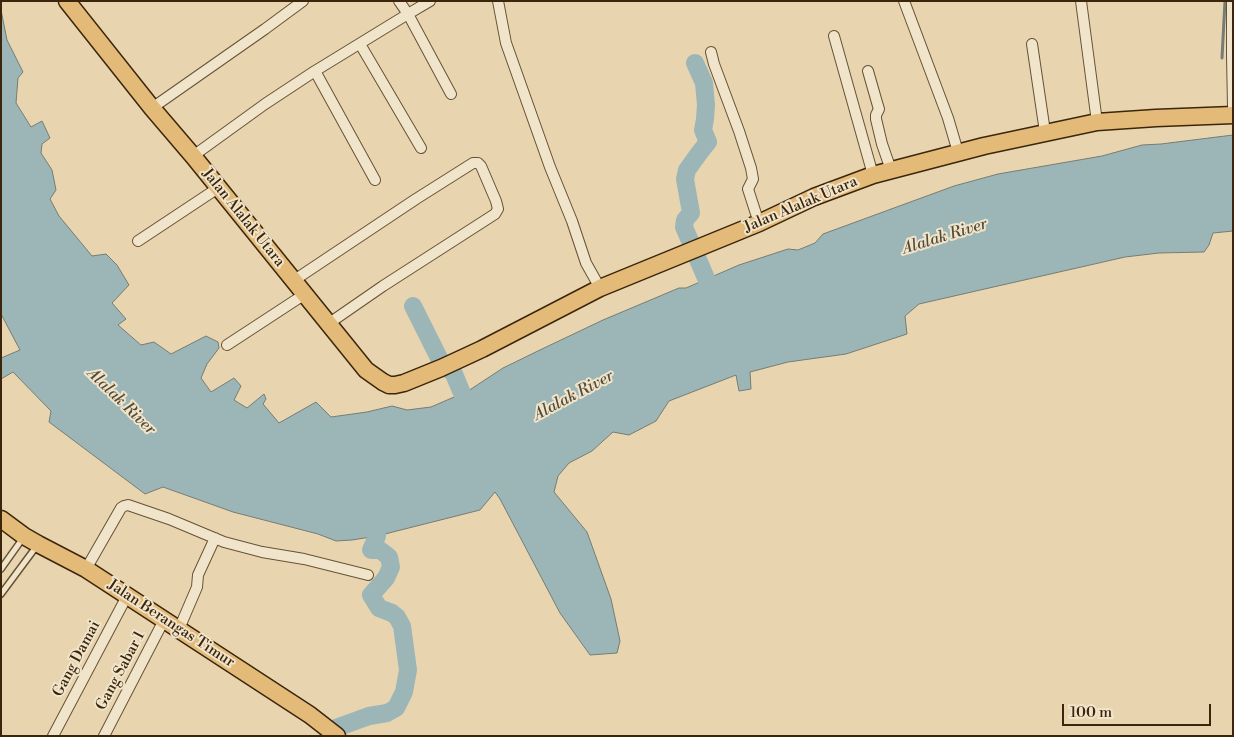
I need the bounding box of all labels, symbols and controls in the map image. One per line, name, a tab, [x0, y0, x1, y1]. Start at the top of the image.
street label: Jalan Alalak Utara	[198, 165, 288, 271]
street label: Jalan Alalak Utara	[742, 173, 860, 237]
water label: Alalak River	[900, 215, 990, 259]
water label: Alalak River	[83, 365, 159, 439]
water label: Alalak River	[531, 367, 617, 425]
street label: Jalan Berangas Timur	[104, 576, 238, 672]
street label: Gang Damai	[49, 618, 105, 700]
street label: Gang Sabar 1	[93, 628, 149, 714]
scale bar	[1064, 694, 1213, 726]
text: 100 m	[1070, 703, 1112, 722]

